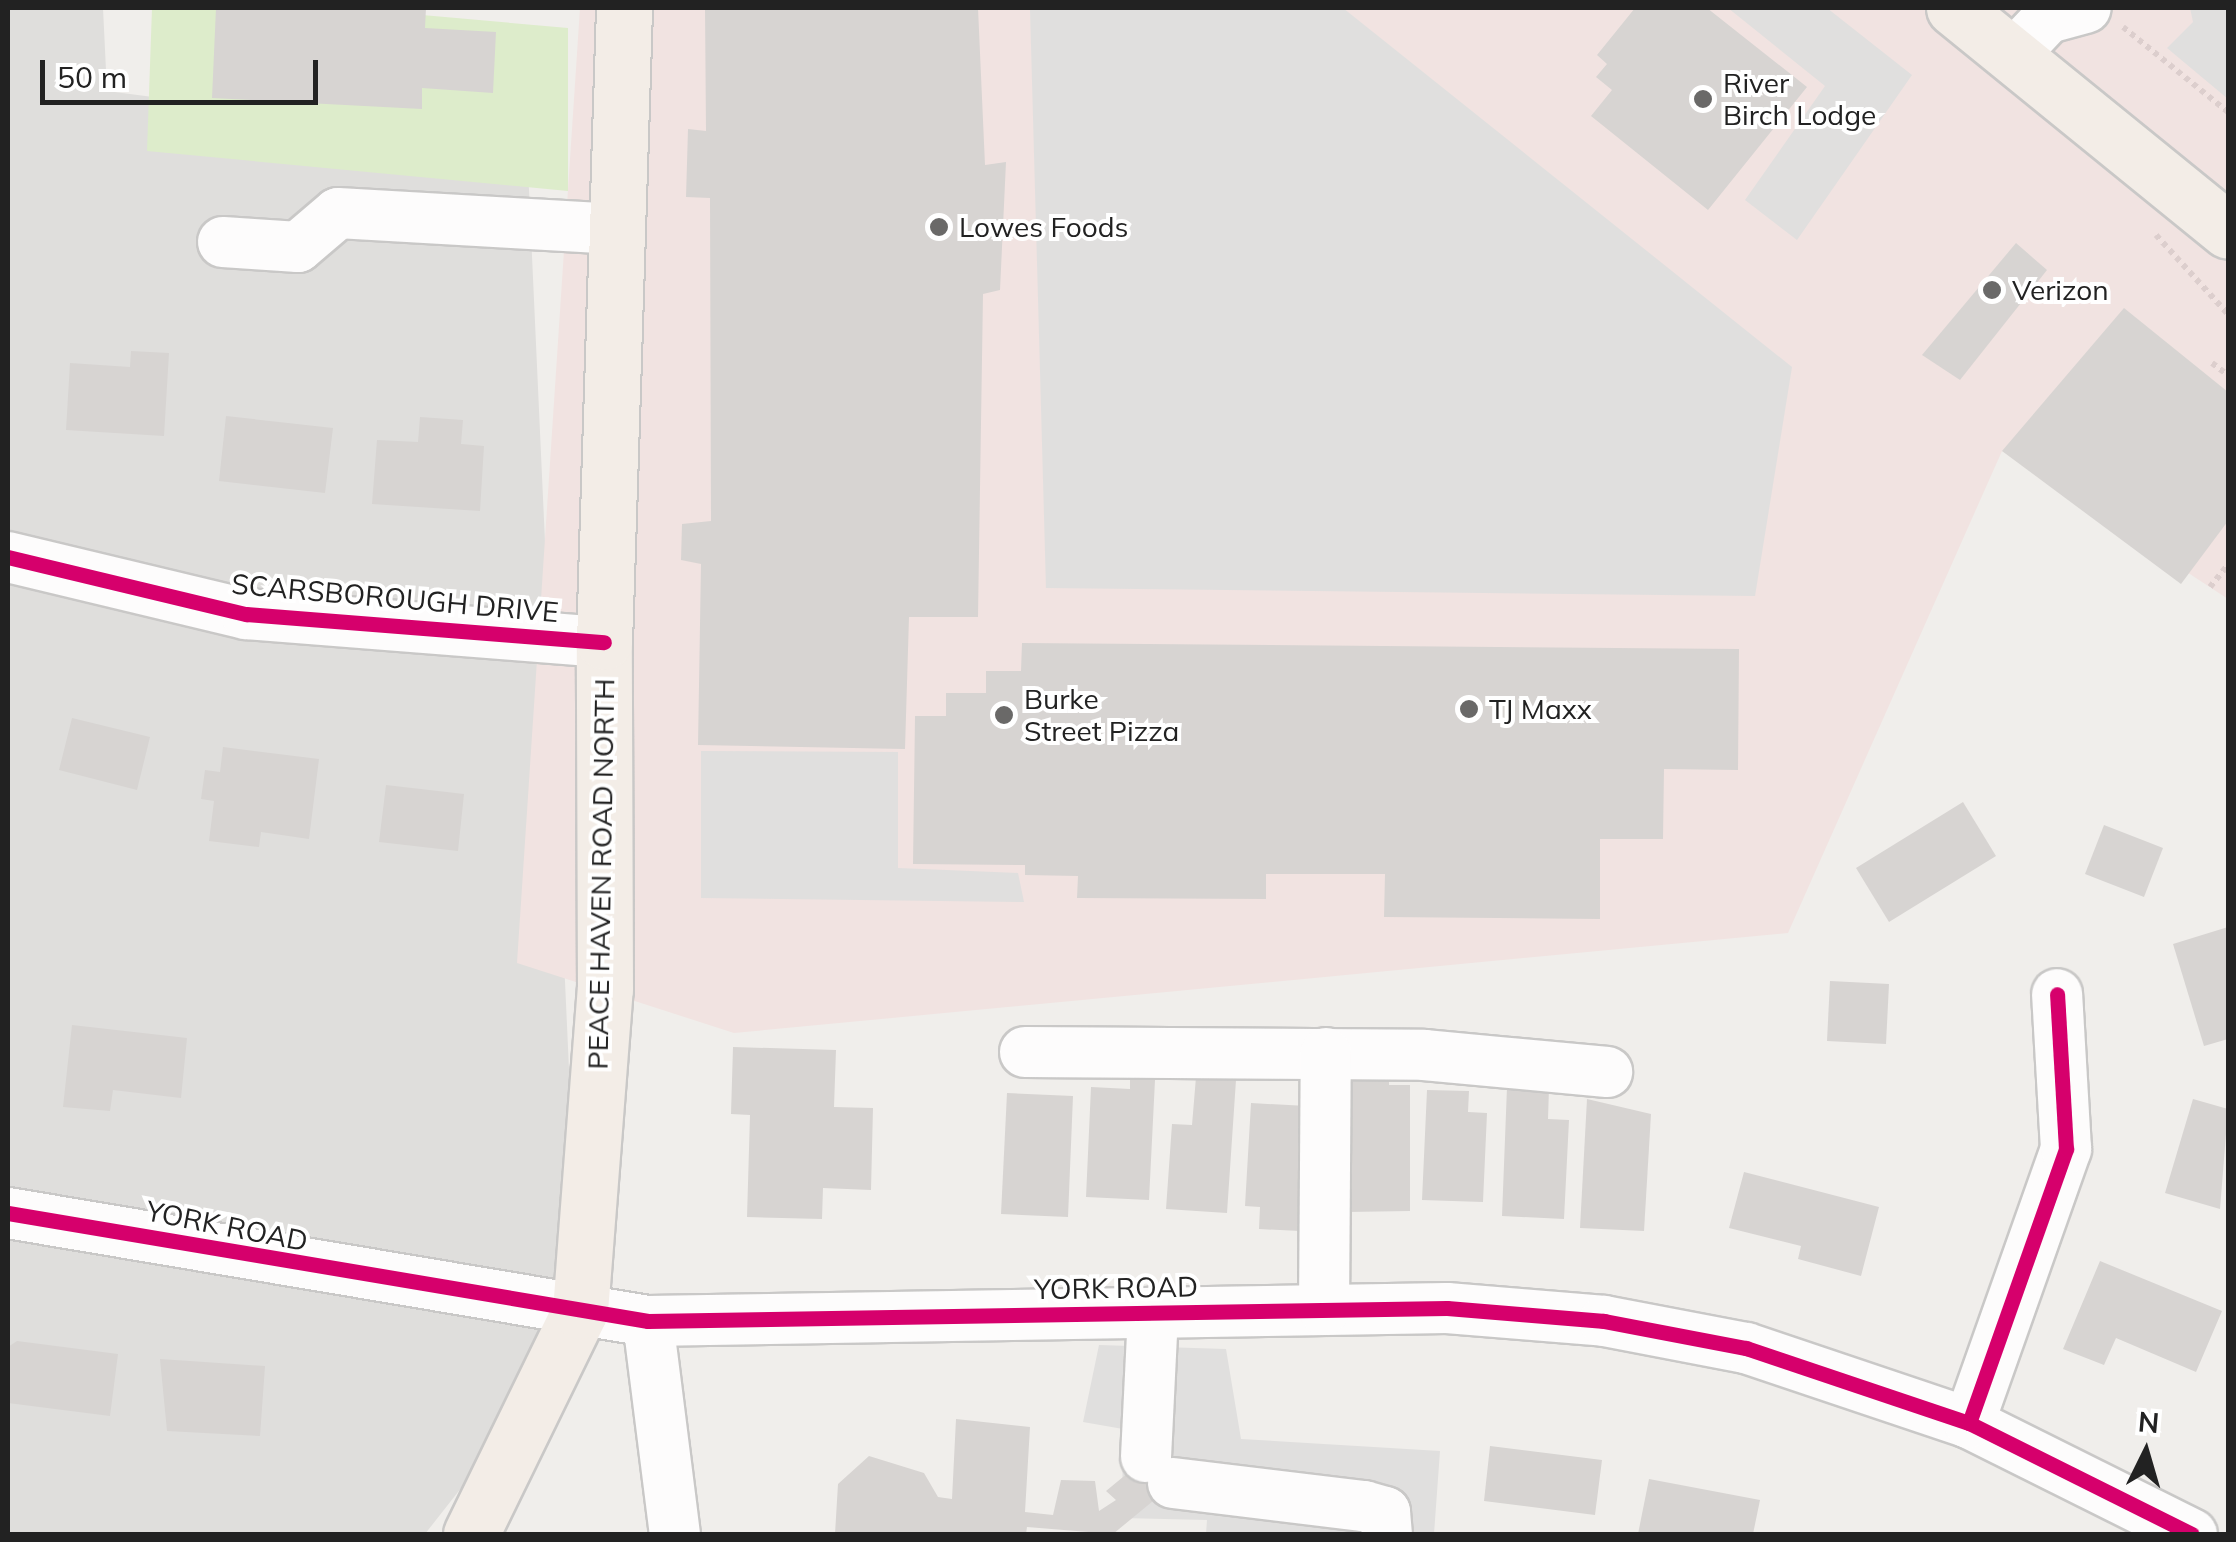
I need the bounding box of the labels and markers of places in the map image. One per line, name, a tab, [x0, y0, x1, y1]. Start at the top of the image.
place label: River Birch Lodge	[1723, 66, 1876, 132]
marker: River Birch Lodge	[1692, 88, 1714, 110]
place label: Lowes Foods	[959, 210, 1128, 244]
marker: Lowes Foods	[928, 216, 950, 238]
place label: Verizon	[2012, 273, 2109, 307]
marker: Verizon	[1981, 279, 2003, 301]
place label: Burke Street Pizza	[1024, 682, 1179, 748]
place label: TJ Maxx	[1489, 692, 1592, 726]
marker: TJ Maxx	[1458, 698, 1480, 720]
marker: Burke Street Pizza	[993, 704, 1015, 726]

